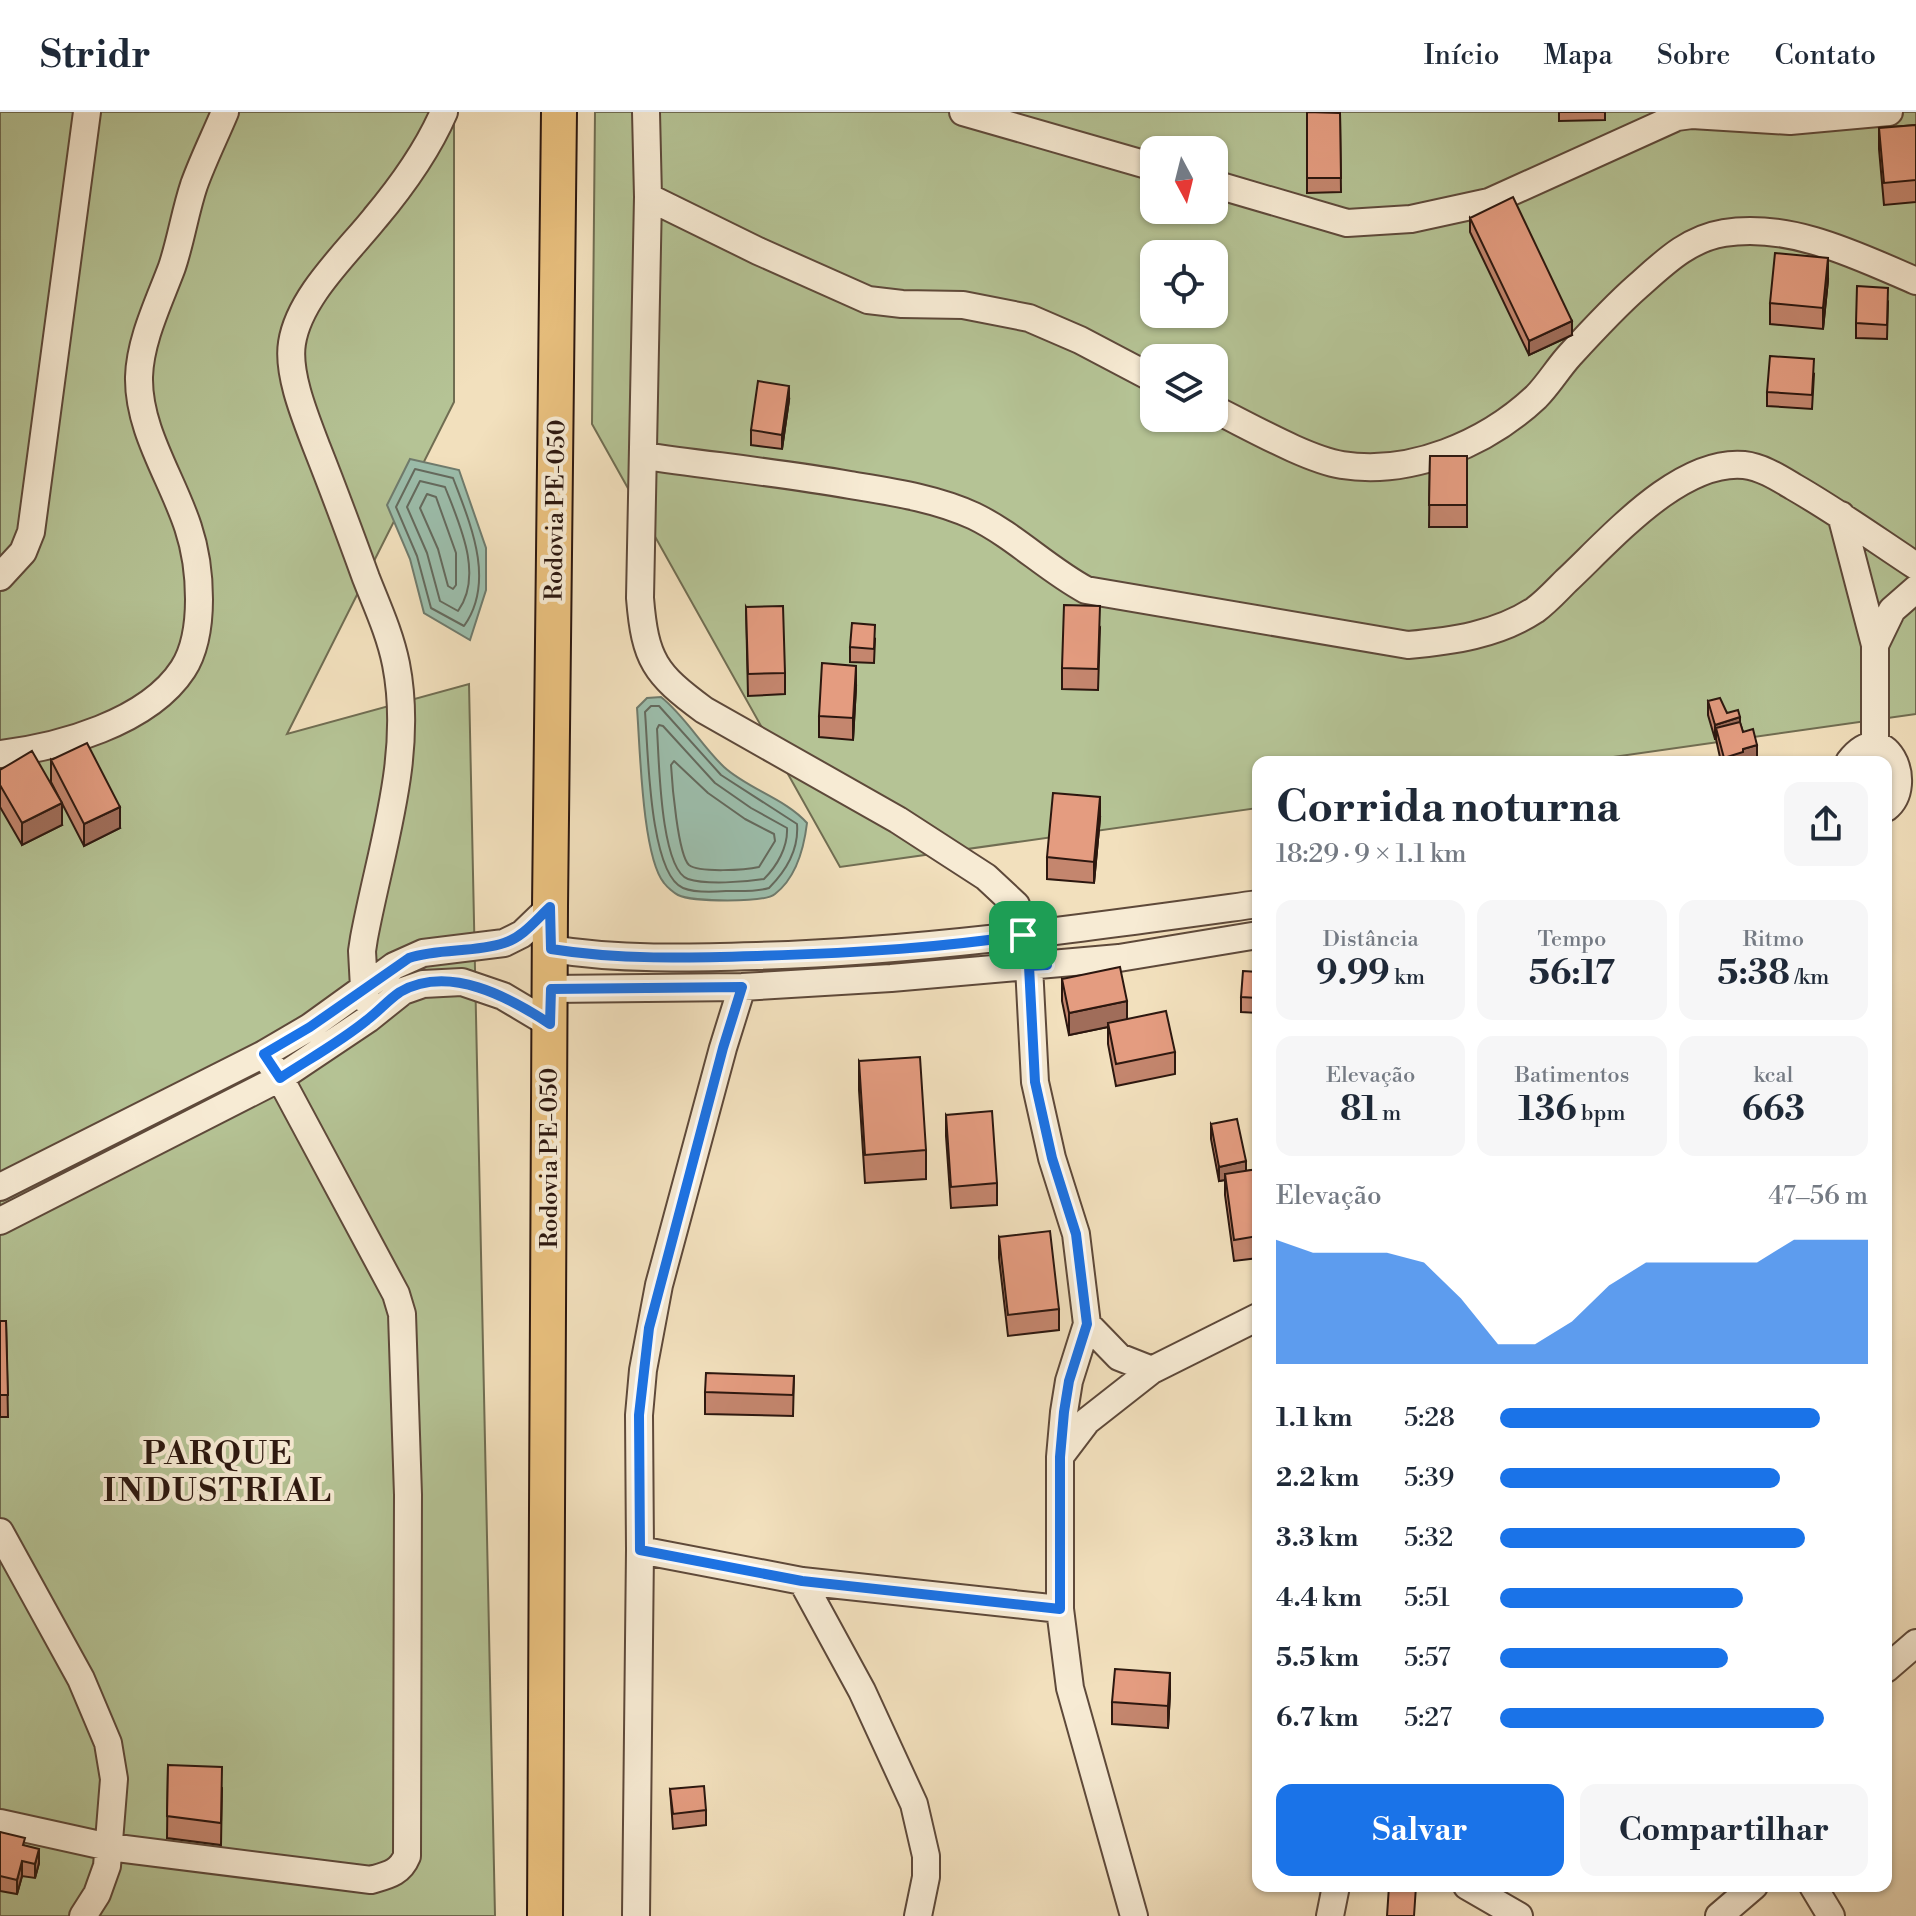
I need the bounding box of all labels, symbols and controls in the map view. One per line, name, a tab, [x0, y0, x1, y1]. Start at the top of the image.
text: Stridr	[40, 32, 151, 79]
text: Início	[1424, 38, 1499, 73]
text: Mapa	[1543, 38, 1613, 73]
text: Sobre	[1657, 38, 1730, 73]
text: Contato	[1774, 38, 1876, 73]
north arrow	[1140, 136, 1228, 224]
map controls	[1140, 136, 1228, 432]
button: locate	[1140, 240, 1228, 328]
button: layers	[1140, 344, 1228, 432]
street label: Rodovia PE-050	[539, 419, 573, 601]
text: Corrida noturna	[1276, 780, 1620, 835]
button: share	[1784, 782, 1868, 866]
text: 18:29 · 9 × 1.1 km	[1276, 838, 1466, 870]
pin	[989, 901, 1057, 969]
icon: arrive	[1001, 913, 1045, 957]
text: Distância	[1323, 926, 1419, 953]
text: Tempo	[1538, 926, 1606, 953]
text: Ritmo	[1743, 926, 1804, 953]
text: 9.99	[1316, 953, 1390, 995]
text: 56:17	[1529, 953, 1615, 995]
text: 5:38	[1717, 953, 1790, 995]
text: km	[1390, 964, 1425, 991]
text: /km	[1790, 964, 1829, 991]
text: Elevação	[1326, 1062, 1415, 1089]
text: Batimentos	[1515, 1062, 1629, 1089]
text: kcal	[1753, 1062, 1793, 1089]
street label: Rodovia PE-050	[535, 1067, 565, 1249]
text: 81	[1340, 1089, 1377, 1131]
text: 136	[1518, 1089, 1577, 1131]
text: 663	[1742, 1089, 1805, 1131]
text: m	[1377, 1100, 1401, 1127]
text: bpm	[1577, 1100, 1626, 1127]
text: Elevação	[1276, 1180, 1382, 1212]
text: 47–56 m	[1768, 1180, 1868, 1212]
text: 1.1 km	[1276, 1402, 1352, 1434]
text: 5:28	[1404, 1402, 1455, 1434]
district label: PARQUE INDUSTRIAL	[103, 1434, 333, 1511]
text: 2.2 km	[1276, 1462, 1360, 1494]
text: 5:39	[1404, 1462, 1454, 1494]
text: 3.3 km	[1276, 1522, 1358, 1554]
text: 5:32	[1404, 1522, 1453, 1554]
text: 4.4 km	[1276, 1582, 1362, 1614]
text: 5:51	[1404, 1582, 1450, 1614]
text: 5.5 km	[1276, 1642, 1359, 1674]
text: 5:57	[1404, 1642, 1451, 1674]
text: 6.7 km	[1276, 1702, 1359, 1734]
text: 5:27	[1404, 1702, 1452, 1734]
button: Salvar	[1276, 1784, 1564, 1876]
button: Compartilhar	[1580, 1784, 1868, 1876]

